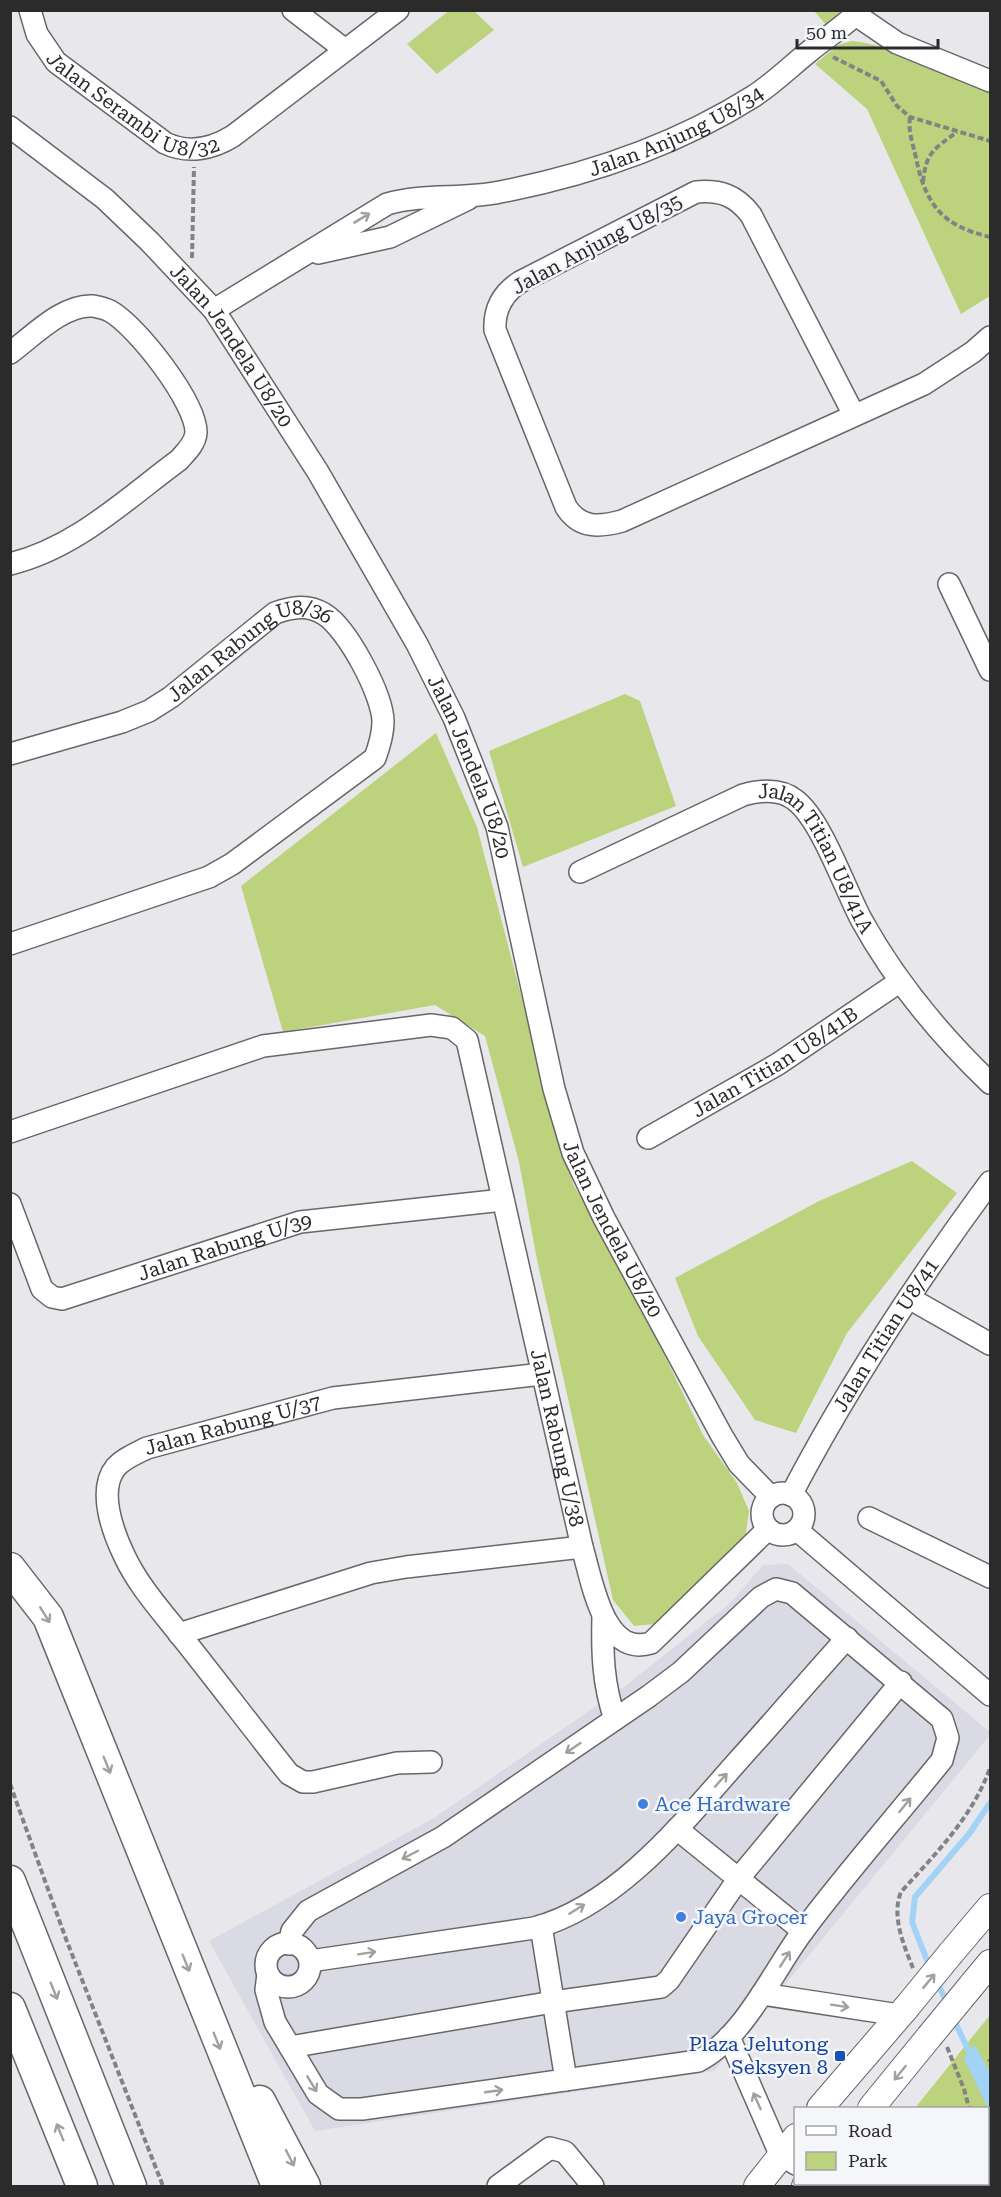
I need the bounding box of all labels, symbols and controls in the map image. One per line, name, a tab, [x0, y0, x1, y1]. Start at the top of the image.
scale bar	[797, 12, 938, 50]
text: 50 m	[806, 22, 847, 43]
street label: Jalan Serambi U8/32	[41, 48, 222, 161]
street label: Jalan Anjung U8/34	[586, 81, 769, 181]
street label: Jalan Anjung U8/35	[508, 189, 686, 299]
one-way arrow	[353, 211, 370, 223]
street label: Jalan Jendela U8/20	[165, 259, 298, 432]
street label: Jalan Rabung U8/36	[163, 595, 338, 707]
street label: Jalan Jendela U8/20	[423, 671, 516, 861]
street label: Jalan Titian U8/41A	[757, 779, 879, 938]
street label: Jalan Titian U8/41B	[688, 1001, 862, 1122]
street label: Jalan Jendela U8/20	[558, 1138, 667, 1321]
street label: Jalan Rabung U/39	[135, 1209, 313, 1286]
street label: Jalan Titian U8/41	[828, 1254, 944, 1416]
street label: Jalan Rabung U/38	[525, 1347, 589, 1529]
street label: Jalan Rabung U/37	[142, 1390, 324, 1460]
one-way arrow	[39, 1606, 52, 1623]
one-way arrow	[566, 1742, 582, 1754]
one-way arrow	[102, 1755, 113, 1774]
one-way arrow	[714, 1772, 728, 1787]
place label: Ace Hardware	[655, 1792, 790, 1816]
marker: Ace Hardware	[636, 1797, 650, 1811]
one-way arrow	[899, 1798, 912, 1814]
one-way arrow	[402, 1850, 420, 1861]
one-way arrow	[568, 1902, 585, 1914]
place label: Jaya Grocer	[693, 1905, 808, 1929]
marker: Jaya Grocer	[674, 1910, 688, 1924]
one-way arrow	[357, 1947, 377, 1958]
one-way arrow	[779, 1951, 791, 1968]
one-way arrow	[181, 1953, 192, 1972]
one-way arrow	[922, 1973, 935, 1989]
one-way arrow	[49, 1981, 60, 2000]
one-way arrow	[830, 2001, 850, 2012]
one-way arrow	[212, 2031, 223, 2050]
place label: Plaza Jelutong Seksyen 8	[689, 2032, 829, 2079]
marker: Plaza Jelutong Seksyen 8	[833, 2049, 847, 2063]
one-way arrow	[893, 2065, 906, 2081]
one-way arrow	[306, 2075, 318, 2092]
one-way arrow	[484, 2085, 503, 2096]
one-way arrow	[751, 2092, 762, 2110]
legend	[794, 2107, 989, 2185]
text: Road	[848, 2120, 893, 2141]
one-way arrow	[54, 2123, 65, 2142]
one-way arrow	[284, 2149, 296, 2167]
text: Park	[848, 2150, 888, 2171]

